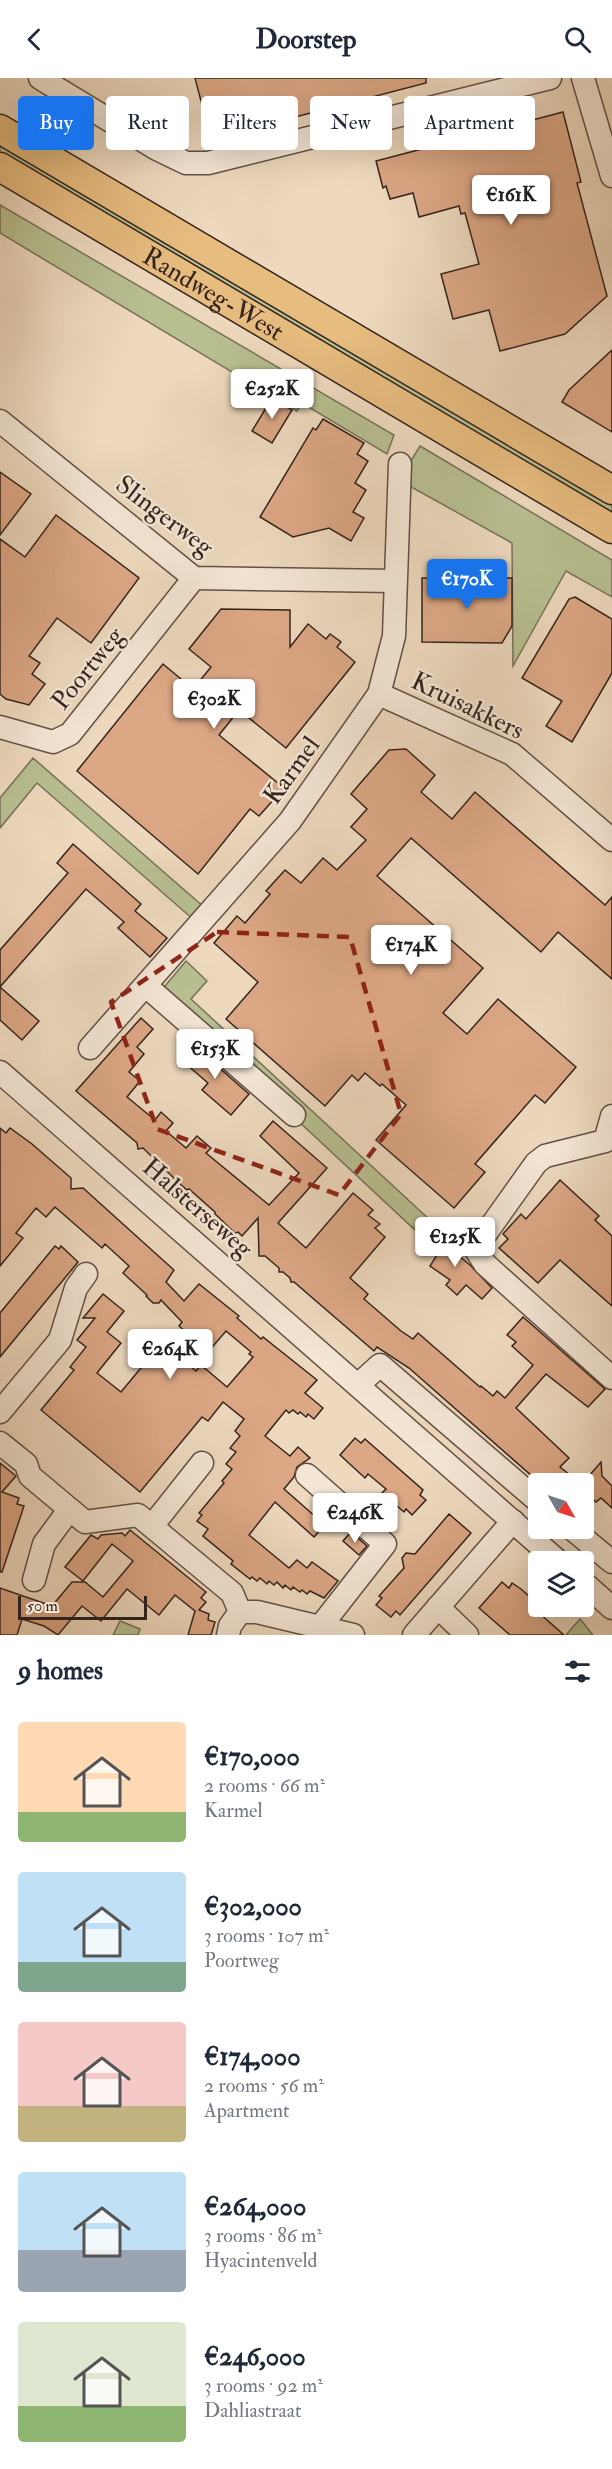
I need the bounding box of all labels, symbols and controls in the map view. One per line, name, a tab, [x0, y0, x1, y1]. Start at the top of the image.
icon: back	[18, 23, 51, 56]
text: Doorstep	[256, 23, 357, 56]
icon: search	[561, 23, 594, 56]
chip: Buy	[18, 96, 94, 150]
chip: Rent	[106, 96, 189, 150]
chip: Filters	[201, 96, 298, 150]
chip: New	[310, 96, 392, 150]
chip: Apartment	[404, 96, 535, 150]
pin: €161K	[469, 175, 553, 226]
text: €161K	[486, 182, 536, 207]
street label: Randweg-West	[137, 240, 289, 348]
pin: €252K	[230, 369, 314, 420]
text: €252K	[245, 376, 299, 401]
street label: Slingerweg	[109, 469, 221, 564]
pin: €170K	[425, 559, 509, 610]
text: €170K	[441, 566, 493, 591]
street label: Poortweg	[45, 620, 132, 716]
street label: Kruisakkers	[406, 665, 529, 747]
pin: €302K	[172, 679, 256, 730]
text: €302K	[187, 686, 241, 711]
street label: Karmel	[256, 730, 327, 811]
pin: €174K	[369, 925, 453, 976]
text: €174K	[385, 932, 437, 957]
pin: €153K	[173, 1029, 257, 1080]
text: €153K	[190, 1036, 240, 1061]
street label: Halsterseweg	[136, 1151, 260, 1265]
pin: €125K	[413, 1217, 497, 1268]
text: €125K	[429, 1224, 481, 1249]
pin: €264K	[128, 1329, 212, 1380]
text: €264K	[142, 1336, 198, 1361]
north arrow	[528, 1473, 594, 1539]
map controls	[528, 1473, 594, 1617]
pin: €246K	[313, 1493, 397, 1544]
text: €246K	[327, 1500, 383, 1525]
button: layers	[528, 1551, 594, 1617]
scale bar	[18, 1593, 147, 1620]
text: 50 m	[27, 1596, 58, 1616]
text: 9 homes	[18, 1655, 103, 1687]
icon: filters	[561, 1655, 594, 1688]
text: €170,000	[204, 1741, 300, 1773]
icon: home	[66, 1746, 138, 1818]
text: 2 rooms · 66 m²	[204, 1773, 325, 1798]
text: Karmel	[204, 1798, 263, 1823]
text: €302,000	[204, 1891, 302, 1923]
icon: home	[66, 1896, 138, 1968]
text: 3 rooms · 107 m²	[204, 1923, 329, 1948]
text: Poortweg	[204, 1948, 279, 1973]
text: €174,000	[204, 2041, 300, 2073]
icon: home	[66, 2046, 138, 2118]
text: 2 rooms · 56 m²	[204, 2073, 324, 2098]
text: Apartment	[204, 2098, 289, 2123]
text: €264,000	[204, 2191, 306, 2223]
icon: home	[66, 2196, 138, 2268]
text: 3 rooms · 86 m²	[204, 2223, 322, 2248]
text: Hyacintenveld	[204, 2248, 317, 2273]
text: €246,000	[204, 2341, 306, 2373]
icon: home	[66, 2346, 138, 2418]
text: 3 rooms · 92 m²	[204, 2373, 323, 2398]
text: Dahliastraat	[204, 2398, 301, 2423]

